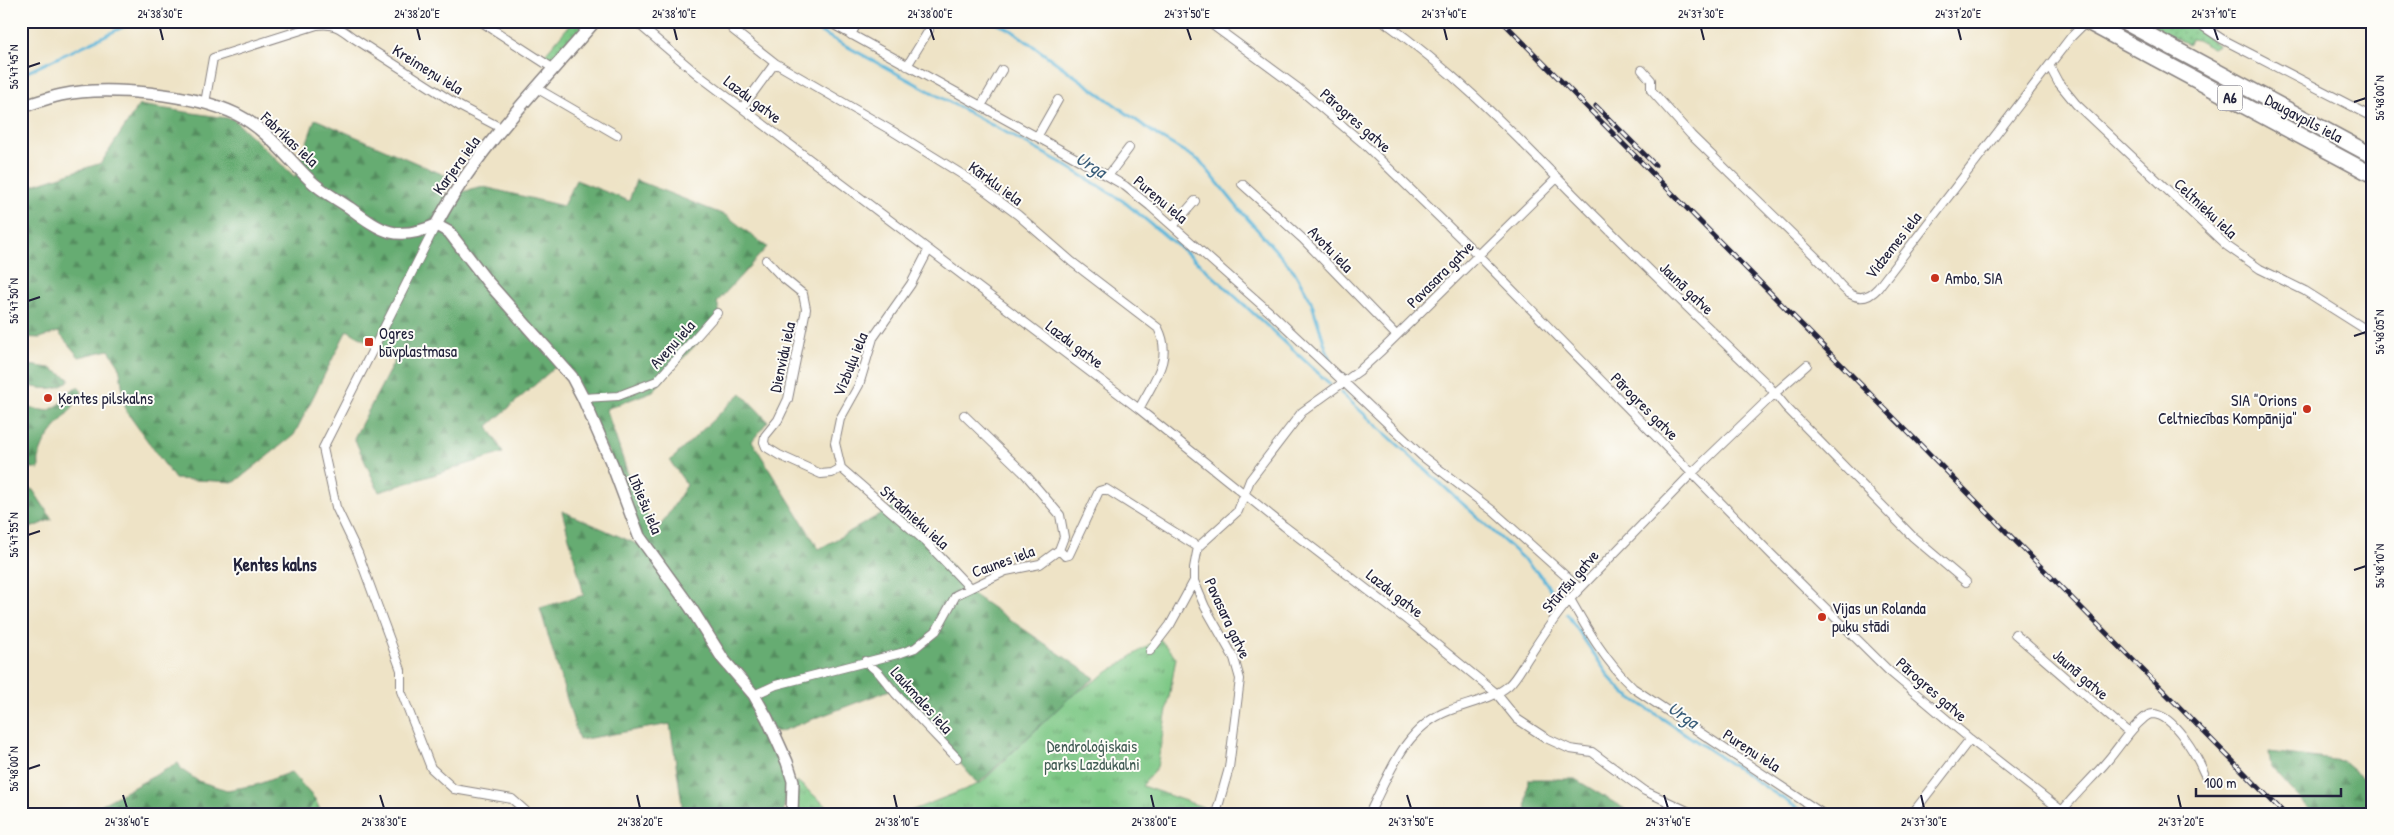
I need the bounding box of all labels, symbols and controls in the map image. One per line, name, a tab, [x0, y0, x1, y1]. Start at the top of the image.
text: 24°38'30"E	[137, 5, 183, 22]
text: 24°38'20"E	[394, 5, 440, 22]
text: 24°38'10"E	[652, 5, 697, 22]
text: 24°38'00"E	[907, 5, 953, 22]
text: 24°37'50"E	[1164, 5, 1210, 22]
text: 24°37'40"E	[1421, 5, 1467, 22]
text: 24°37'30"E	[1678, 5, 1725, 22]
text: 24°37'20"E	[1935, 5, 1982, 22]
text: 24°37'10"E	[2192, 5, 2237, 22]
street label: Kreimeņu iela	[388, 39, 468, 99]
text: 56°47'45"N	[5, 45, 22, 89]
street label: Lazdu gatve	[720, 70, 787, 128]
text: 56°48'00"N	[2371, 75, 2388, 121]
street label: Pārogres gatve	[1316, 83, 1397, 157]
road number: A6	[2218, 86, 2242, 110]
street label: Daugavpils iela	[2261, 88, 2347, 148]
street label: Fabrikas iela	[255, 106, 324, 172]
street label: Karjera iela	[427, 131, 485, 199]
water label: Urga	[1071, 146, 1113, 185]
street label: Kārklu iela	[964, 156, 1028, 210]
street label: Pureņu iela	[1129, 170, 1193, 228]
street label: Celtnieku iela	[2170, 173, 2242, 243]
street label: Vidzemes iela	[1860, 207, 1926, 283]
street label: Avotu iela	[1303, 221, 1359, 277]
street label: Pavasara gatve	[1402, 235, 1479, 312]
street label: Jaunā gatve	[1655, 257, 1719, 320]
place label: Ambo, SIA	[1945, 267, 2003, 289]
marker: Ambo, SIA	[1929, 272, 1941, 284]
text: 56°47'50"N	[5, 278, 22, 324]
text: 56°48'05"N	[2371, 310, 2388, 354]
street label: Aveņu iela	[644, 315, 700, 373]
street label: Lazdu gatve	[1042, 315, 1109, 373]
street label: Dienvidu iela	[764, 320, 800, 394]
place label: Ogres būvplastmasa	[379, 322, 457, 362]
street label: Vizbuļu iela	[827, 329, 873, 399]
marker: Ogres būvplastmasa	[363, 336, 375, 348]
street label: Pārogres gatve	[1606, 367, 1684, 445]
place label: Ķentes pilskalns	[58, 387, 153, 409]
place label: SIA "Orions Celtniecības Kompānija"	[2158, 389, 2297, 429]
marker: Ķentes pilskalns	[42, 392, 54, 404]
marker: SIA "Orions Celtniecības Kompānija"	[2301, 403, 2313, 415]
street label: Lībiešu iela	[624, 471, 668, 537]
street label: Strādnieku iela	[876, 480, 954, 554]
text: 56°47'55"N	[5, 512, 22, 558]
street label: Caunes iela	[969, 539, 1037, 583]
street label: Stūrīšu gatve	[1536, 544, 1604, 617]
text: 56°48'10"N	[2371, 544, 2388, 588]
district label: Ķentes kalns	[233, 552, 317, 577]
street label: Lazdu gatve	[1362, 564, 1429, 623]
street label: Pavasara gatve	[1200, 574, 1257, 663]
place label: Vijas un Rolanda puķu stādi	[1832, 597, 1926, 637]
marker: Vijas un Rolanda puķu stādi	[1816, 611, 1828, 623]
street label: Jaunā gatve	[2048, 644, 2114, 705]
street label: Pārogres gatve	[1892, 652, 1973, 726]
street label: Laukmales iela	[886, 662, 958, 738]
water label: Urga	[1663, 695, 1705, 735]
street label: Pureņu iela	[1719, 723, 1785, 777]
park label: Dendroloģiskais parks Lazdukalni	[1044, 735, 1140, 775]
text: 56°48'00"N	[5, 746, 22, 792]
scale bar	[2196, 765, 2342, 797]
text: 100 m	[2204, 772, 2237, 793]
text: 24°38'40"E	[105, 813, 150, 830]
text: 24°38'30"E	[361, 813, 407, 830]
text: 24°38'20"E	[617, 813, 663, 830]
text: 24°38'10"E	[875, 813, 920, 830]
text: 24°38'00"E	[1131, 813, 1177, 830]
text: 24°37'50"E	[1388, 813, 1434, 830]
text: 24°37'40"E	[1645, 813, 1691, 830]
text: 24°37'30"E	[1901, 813, 1948, 830]
text: 24°37'20"E	[2158, 813, 2205, 830]

